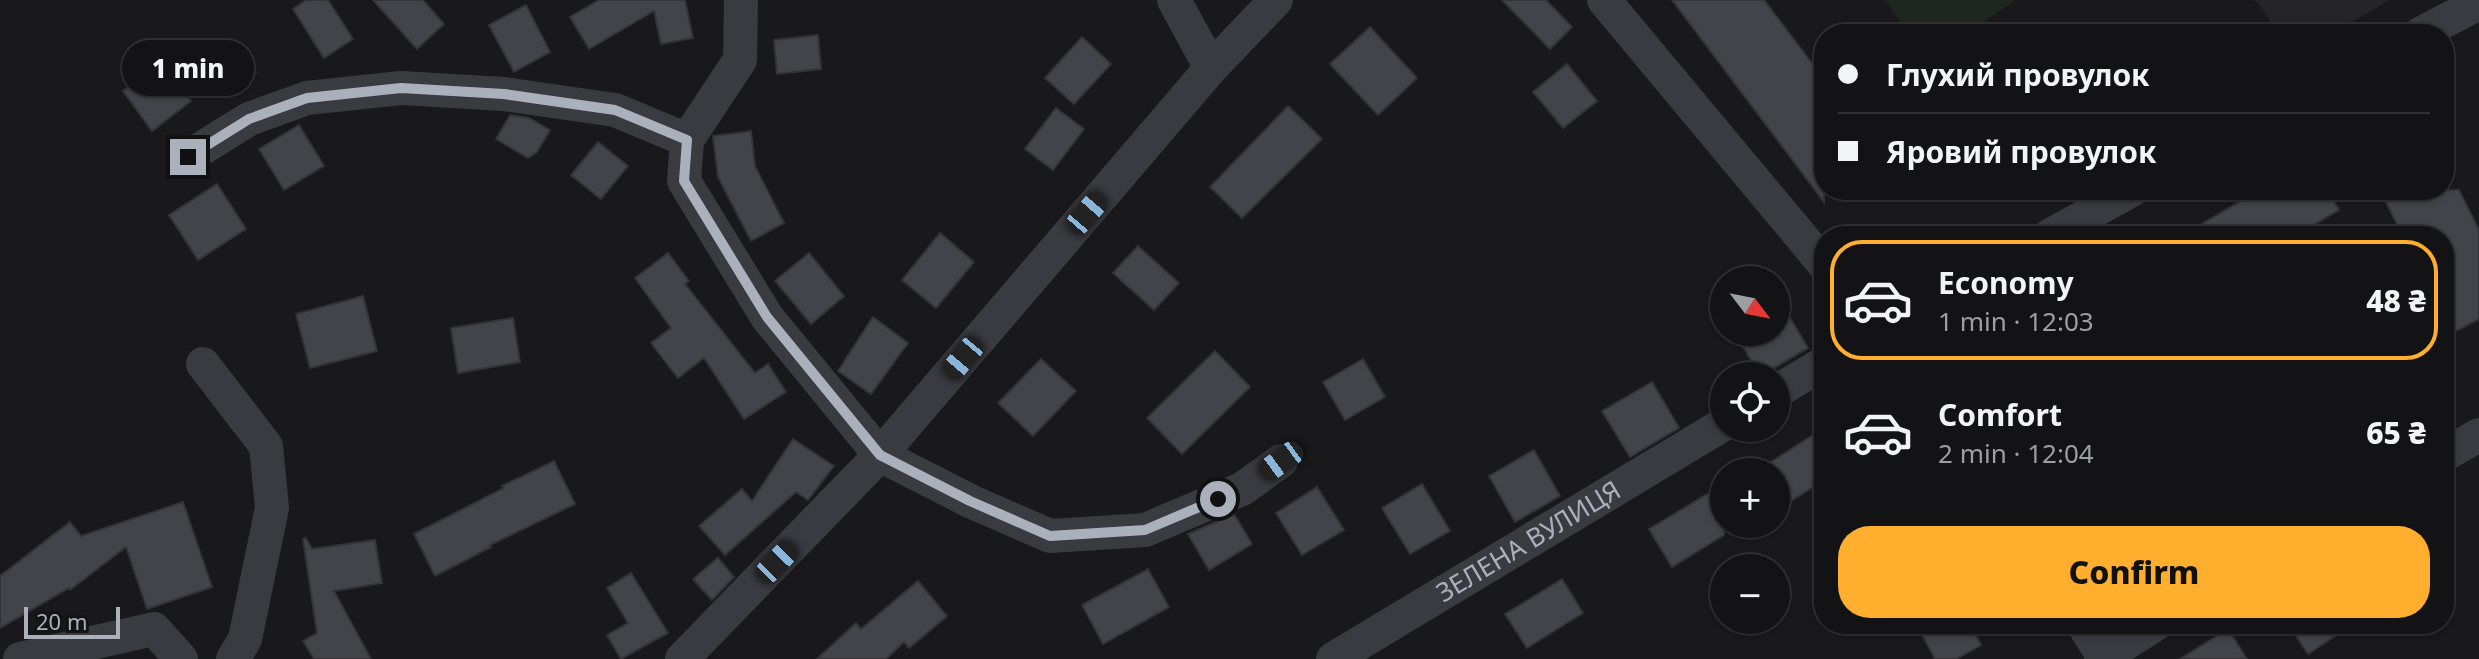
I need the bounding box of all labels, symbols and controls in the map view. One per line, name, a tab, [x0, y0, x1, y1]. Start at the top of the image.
callout: 1 min	[122, 41, 254, 97]
text: 1 min	[152, 50, 224, 86]
text: Глухий провулок	[1886, 54, 2150, 95]
text: Яровий провулок	[1886, 131, 2156, 172]
route end	[170, 139, 206, 175]
car	[1062, 187, 1112, 239]
text: Economy	[1938, 262, 2074, 303]
icon: car	[1842, 264, 1914, 336]
north arrow	[1710, 266, 1790, 346]
map controls	[1710, 266, 1790, 634]
text: 48 ₴	[2366, 280, 2426, 321]
text: 1 min · 12:03	[1938, 303, 2094, 339]
car	[938, 332, 988, 384]
button: locate	[1710, 362, 1790, 442]
text: Comfort	[1938, 394, 2062, 435]
icon: car	[1842, 396, 1914, 468]
text: 65 ₴	[2366, 412, 2426, 453]
text: 2 min · 12:04	[1938, 435, 2094, 471]
car	[1255, 437, 1307, 485]
button: +	[1710, 458, 1790, 538]
street label: ЗЕЛЕНА ВУЛИЦЯ	[1429, 471, 1627, 610]
route start	[1200, 481, 1236, 517]
button: Confirm	[1838, 526, 2430, 618]
car	[752, 536, 802, 588]
button: −	[1710, 554, 1790, 634]
scale bar	[24, 603, 120, 639]
text: 20 m	[36, 606, 87, 636]

